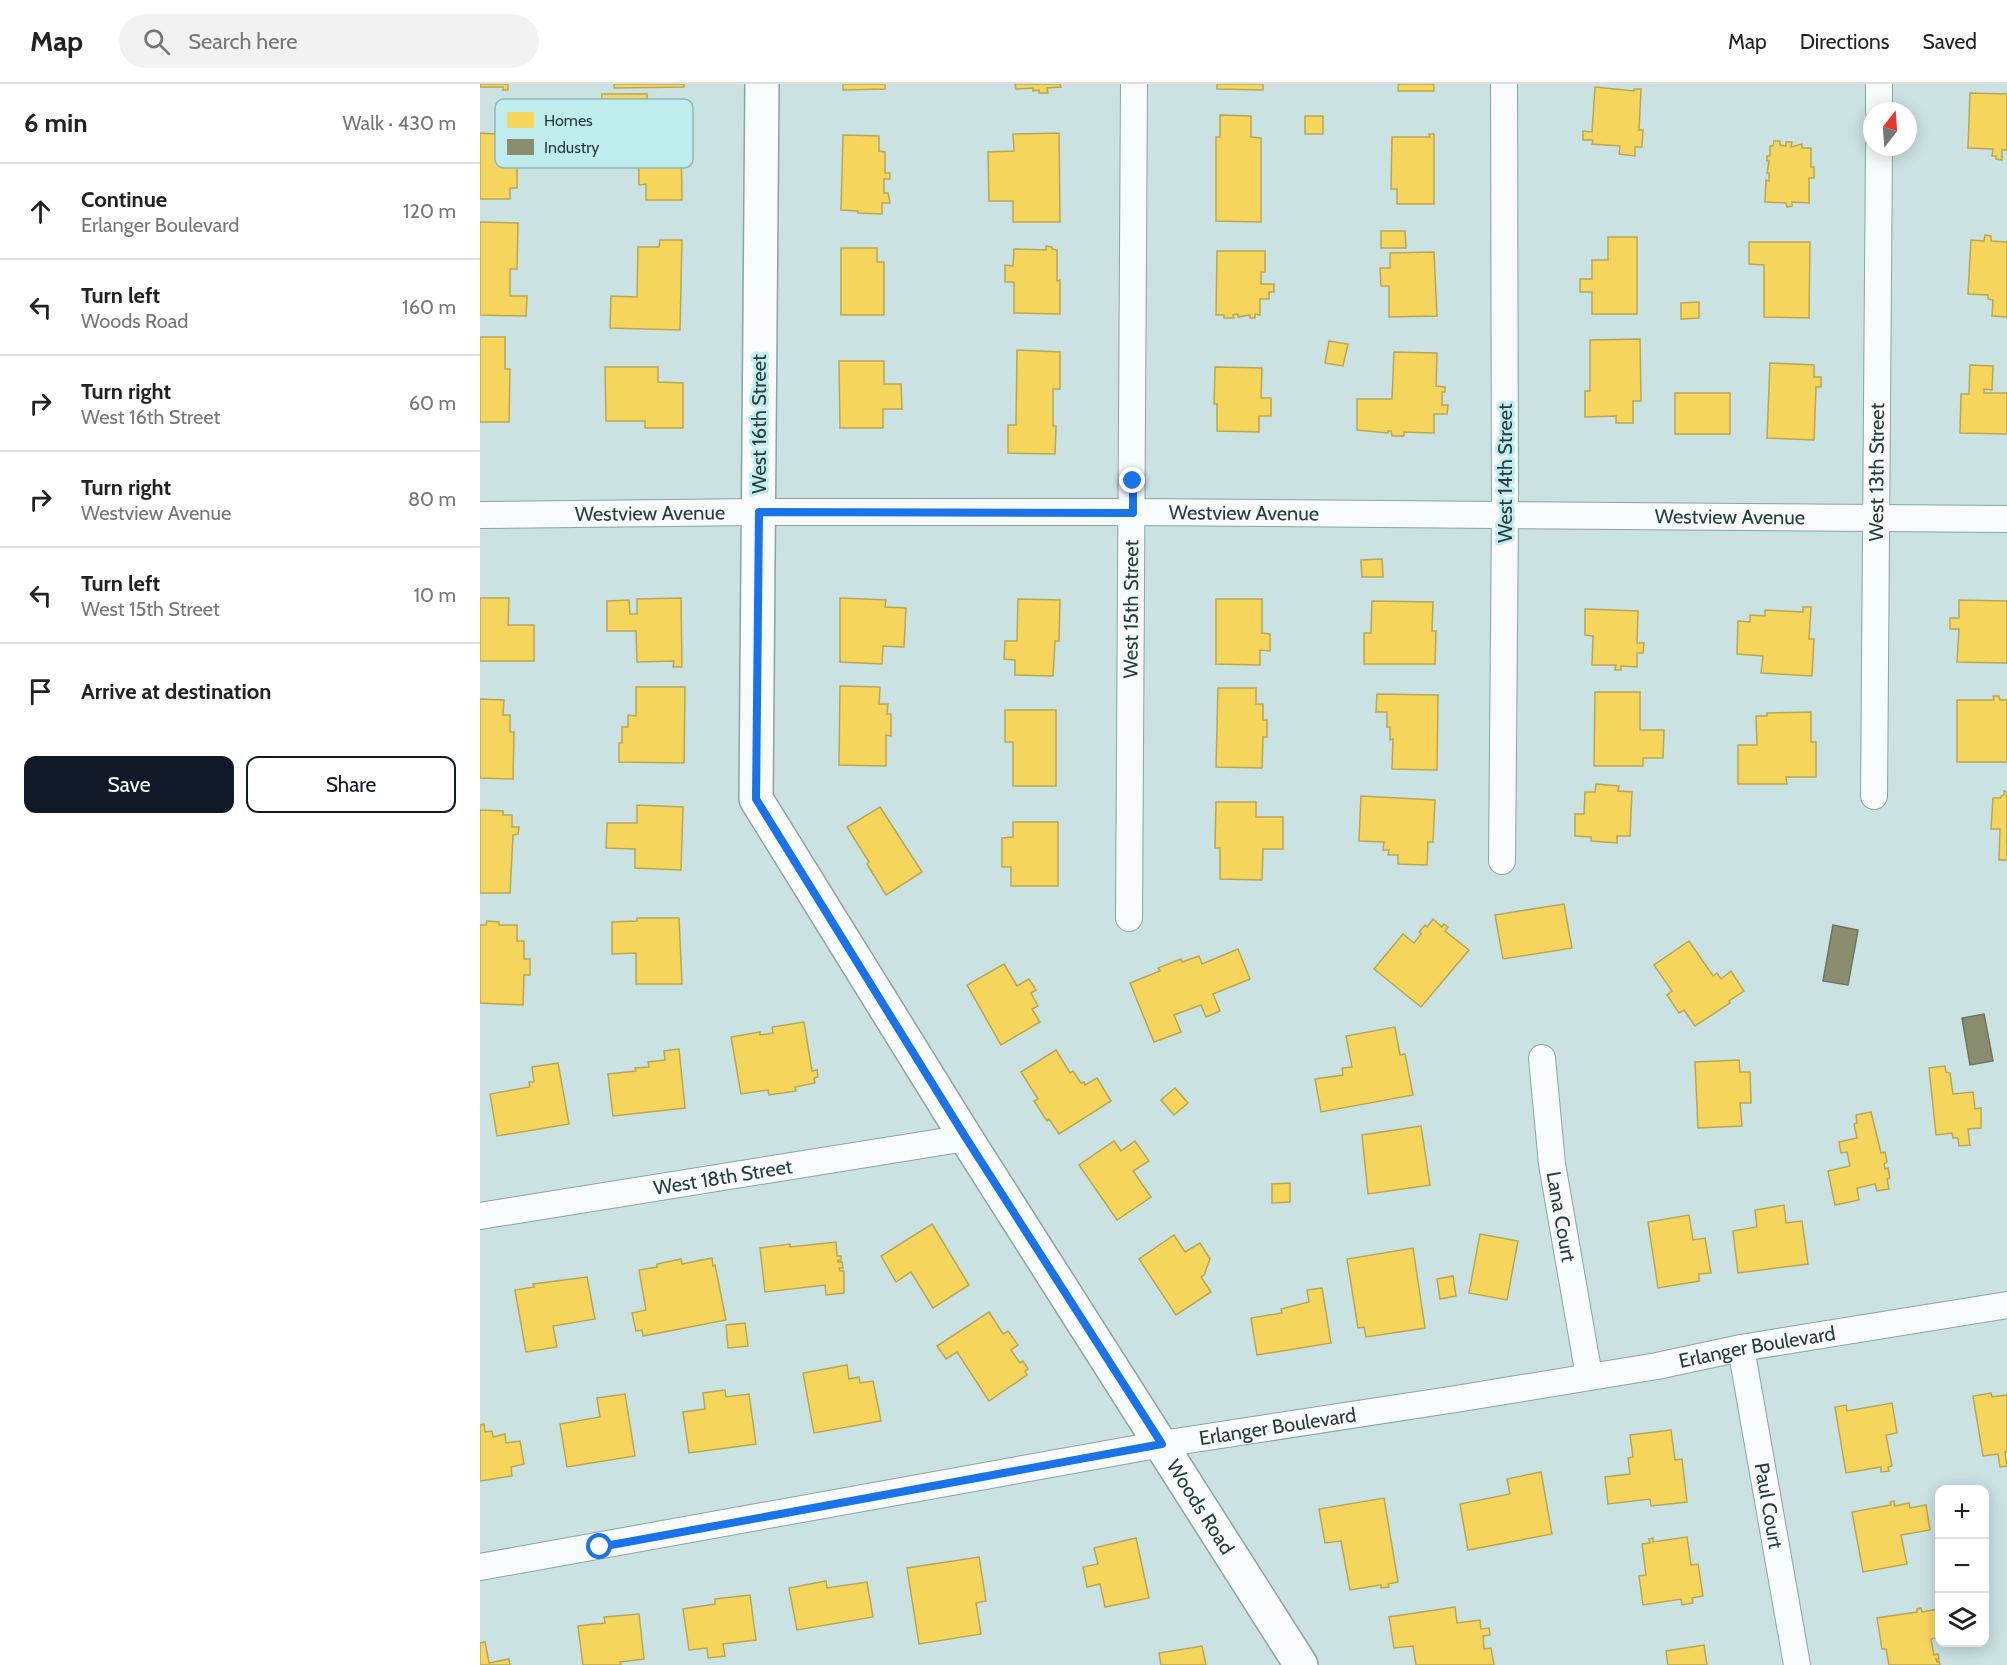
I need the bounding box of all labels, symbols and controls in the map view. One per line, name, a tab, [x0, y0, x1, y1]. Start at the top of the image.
search box	[119, 14, 539, 68]
text: Map	[30, 24, 83, 58]
icon: search	[140, 25, 173, 58]
text: Search here	[188, 28, 297, 55]
text: Map	[1728, 29, 1767, 54]
text: Directions	[1800, 29, 1889, 54]
text: Saved	[1922, 29, 1977, 54]
legend	[495, 99, 693, 168]
north arrow	[1863, 102, 1917, 156]
text: 6 min	[24, 107, 88, 139]
text: Walk · 430 m	[342, 111, 456, 135]
text: Homes	[544, 111, 593, 130]
text: Industry	[544, 138, 599, 157]
text: Continue	[81, 186, 167, 213]
icon: ahead	[24, 195, 57, 228]
text: 120 m	[403, 199, 456, 223]
text: Erlanger Boulevard	[81, 213, 239, 237]
text: Turn left	[81, 282, 160, 309]
icon: left	[24, 291, 57, 324]
text: 160 m	[402, 295, 456, 319]
text: Woods Road	[81, 309, 188, 333]
street label: West 16th Street	[747, 354, 771, 494]
text: Turn right	[81, 378, 171, 405]
icon: right	[24, 387, 57, 420]
text: 60 m	[409, 391, 456, 415]
street label: West 13th Street	[1864, 402, 1889, 542]
street label: West 14th Street	[1493, 403, 1517, 543]
text: West 16th Street	[81, 405, 220, 429]
route end	[1119, 467, 1145, 493]
text: Turn right	[81, 474, 171, 501]
icon: right	[24, 483, 57, 516]
text: 80 m	[408, 487, 456, 511]
street label: Westview Avenue	[575, 500, 725, 526]
street label: Westview Avenue	[1169, 500, 1319, 525]
text: Westview Avenue	[81, 501, 231, 525]
street label: Westview Avenue	[1655, 504, 1805, 529]
street label: West 15th Street	[1118, 539, 1143, 678]
text: Turn left	[81, 570, 160, 597]
icon: left	[24, 579, 57, 612]
text: 10 m	[413, 583, 456, 607]
text: West 15th Street	[81, 597, 220, 621]
icon: arrive	[24, 675, 57, 708]
text: Arrive at destination	[81, 678, 271, 705]
button: Save	[24, 756, 234, 813]
button: Share	[246, 756, 456, 813]
street label: West 18th Street	[652, 1154, 794, 1200]
street label: Lana Court	[1542, 1170, 1581, 1264]
street label: Erlanger Boulevard	[1677, 1321, 1837, 1373]
street label: Erlanger Boulevard	[1197, 1402, 1358, 1450]
street label: Woods Road	[1162, 1455, 1239, 1559]
street label: Paul Court	[1749, 1461, 1788, 1551]
map controls	[1935, 1485, 1989, 1647]
button: +	[1935, 1485, 1989, 1539]
route start	[586, 1533, 612, 1559]
button: −	[1935, 1539, 1989, 1593]
button: layers	[1935, 1593, 1989, 1647]

